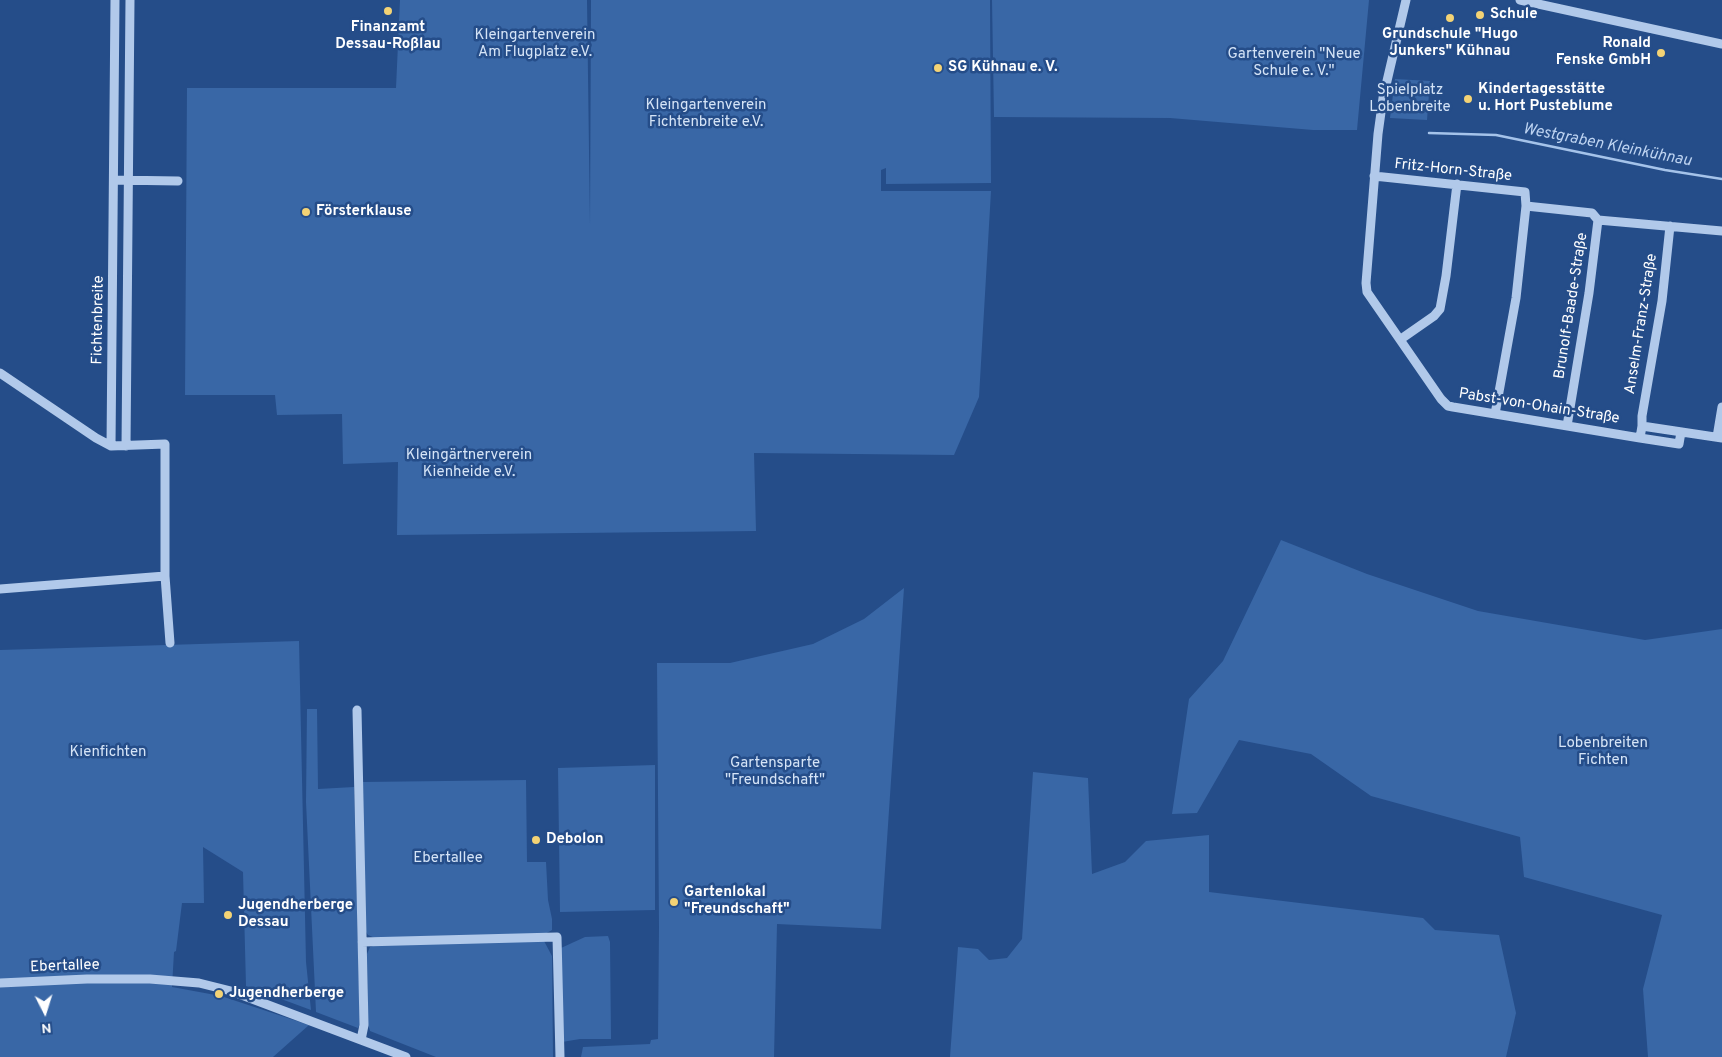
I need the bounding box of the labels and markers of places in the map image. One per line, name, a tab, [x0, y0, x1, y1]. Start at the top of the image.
marker: Finanzamt Dessau-Roßlau	[382, 5, 394, 17]
place label: Schule	[1490, 6, 1538, 24]
marker: Schule	[1474, 9, 1486, 21]
marker: Grundschule "Hugo Junkers" Kühnau	[1444, 12, 1456, 24]
place label: Finanzamt Dessau-Roßlau	[335, 19, 441, 54]
place label: Grundschule "Hugo Junkers" Kühnau	[1382, 26, 1518, 61]
place label: Ronald Fenske GmbH	[1556, 35, 1651, 70]
marker: Ronald Fenske GmbH	[1655, 47, 1667, 59]
place label: SG Kühnau e. V.	[948, 59, 1058, 77]
marker: SG Kühnau e. V.	[932, 62, 944, 74]
place label: Kindertagesstätte u. Hort Pusteblume	[1478, 81, 1613, 116]
marker: Kindertagesstätte u. Hort Pusteblume	[1462, 93, 1474, 105]
place label: Försterklause	[316, 203, 412, 221]
marker: Försterklause	[300, 206, 312, 218]
place label: Debolon	[546, 831, 604, 849]
marker: Debolon	[530, 834, 542, 846]
place label: Gartenlokal "Freundschaft"	[684, 884, 790, 919]
marker: Gartenlokal "Freundschaft"	[668, 896, 680, 908]
place label: Jugendherberge Dessau	[238, 897, 353, 932]
marker: Jugendherberge Dessau	[222, 909, 234, 921]
place label: Jugendherberge	[229, 985, 344, 1003]
marker: Jugendherberge	[213, 988, 225, 1000]

